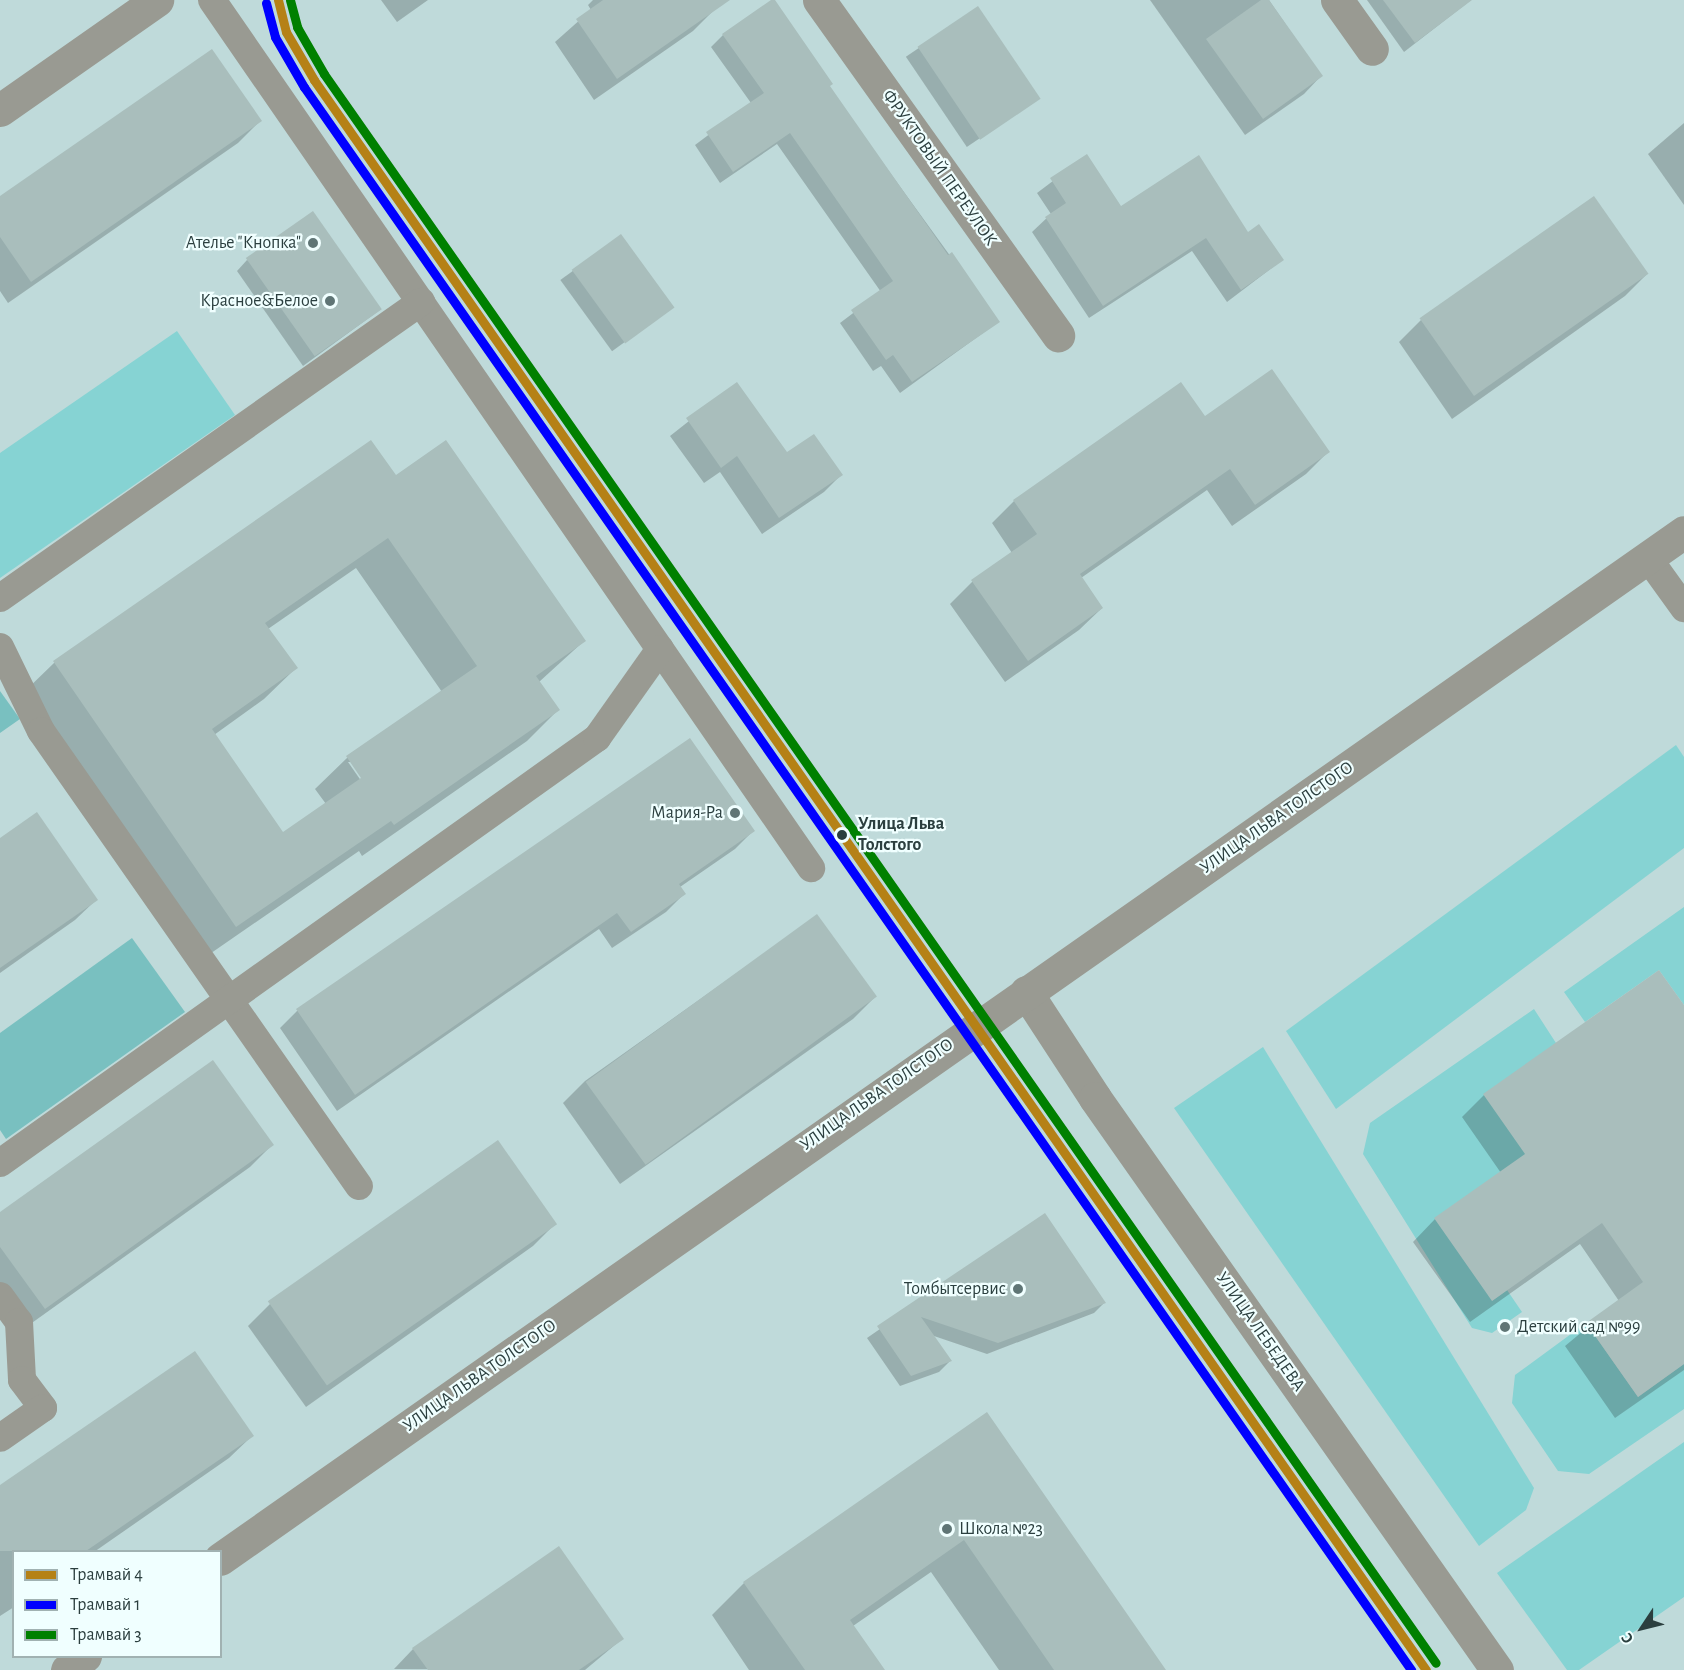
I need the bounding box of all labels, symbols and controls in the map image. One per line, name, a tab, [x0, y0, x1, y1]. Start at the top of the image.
street label: ФРУКТОВЫЙ ПЕРЕУЛОК	[877, 86, 1001, 250]
place label: Ателье "Кнопка"	[186, 232, 301, 254]
marker: Ателье "Кнопка"	[306, 236, 320, 250]
place label: Красное&Белое	[200, 290, 318, 312]
marker: Красное&Белое	[323, 294, 337, 308]
street label: УЛИЦА ЛЬВА ТОЛСТОГО	[1196, 757, 1358, 879]
place label: Мария-Ра	[651, 802, 723, 824]
marker: Мария-Ра	[728, 806, 742, 820]
place label: Улица Льва Толстого	[858, 814, 944, 856]
marker: Улица Льва Толстого	[831, 824, 853, 846]
street label: УЛИЦА ЛЬВА ТОЛСТОГО	[796, 1034, 958, 1156]
street label: УЛИЦА ЛЕБЕДЕВА	[1211, 1268, 1309, 1396]
place label: Томбытсервис	[904, 1278, 1006, 1300]
marker: Томбытсервис	[1011, 1282, 1025, 1296]
street label: УЛИЦА ЛЬВА ТОЛСТОГО	[399, 1315, 561, 1437]
place label: Детский сад №99	[1517, 1316, 1640, 1338]
marker: Детский сад №99	[1498, 1320, 1512, 1334]
place label: Школа №23	[959, 1518, 1043, 1540]
marker: Школа №23	[940, 1522, 954, 1536]
legend	[12, 1550, 222, 1658]
text: Трамвай 4	[70, 1566, 143, 1584]
text: Трамвай 1	[70, 1596, 141, 1614]
north arrow	[1612, 1598, 1672, 1658]
text: Трамвай 3	[70, 1626, 142, 1644]
text: С	[1618, 1630, 1636, 1647]

